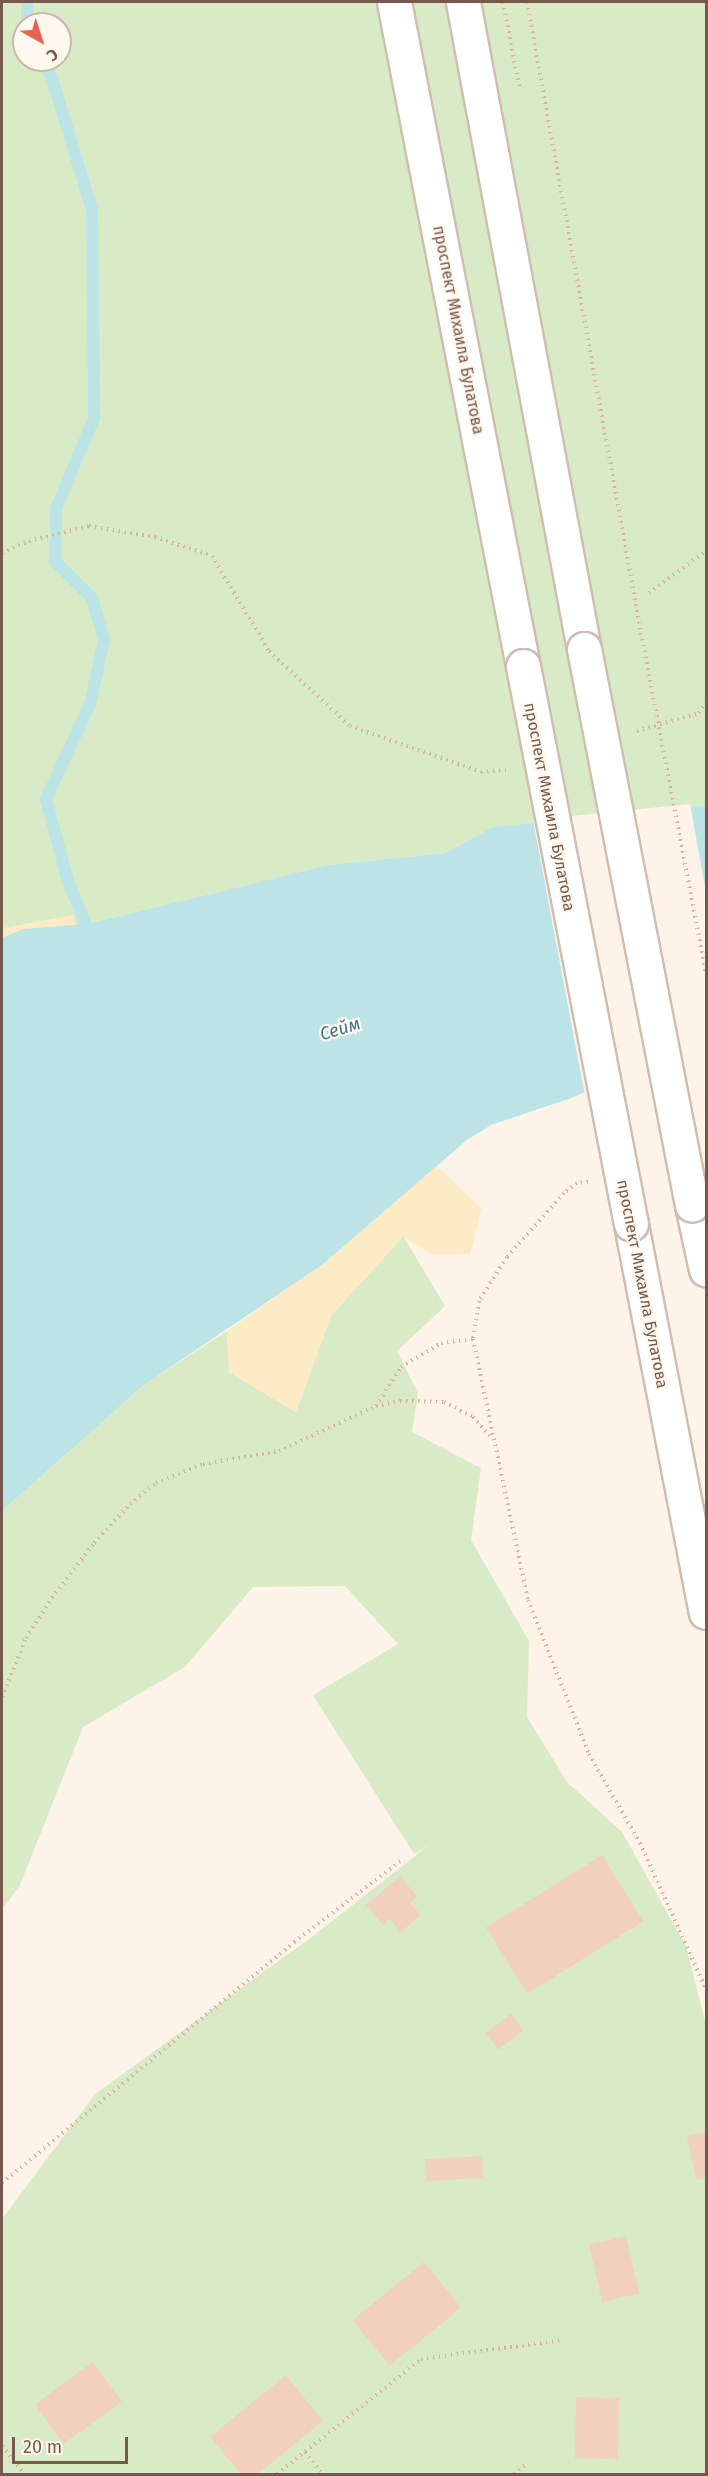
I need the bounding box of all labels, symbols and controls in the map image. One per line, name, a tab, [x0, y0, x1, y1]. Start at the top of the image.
north arrow	[12, 12, 72, 72]
text: С	[43, 45, 62, 65]
street label: проспект Михаила Булатова	[428, 224, 488, 436]
street label: проспект Михаила Булатова	[519, 701, 579, 913]
water label: Сейм	[317, 1013, 363, 1045]
street label: проспект Михаила Булатова	[612, 1178, 672, 1390]
scale bar	[15, 2425, 130, 2463]
text: 20 m	[23, 2436, 62, 2458]

